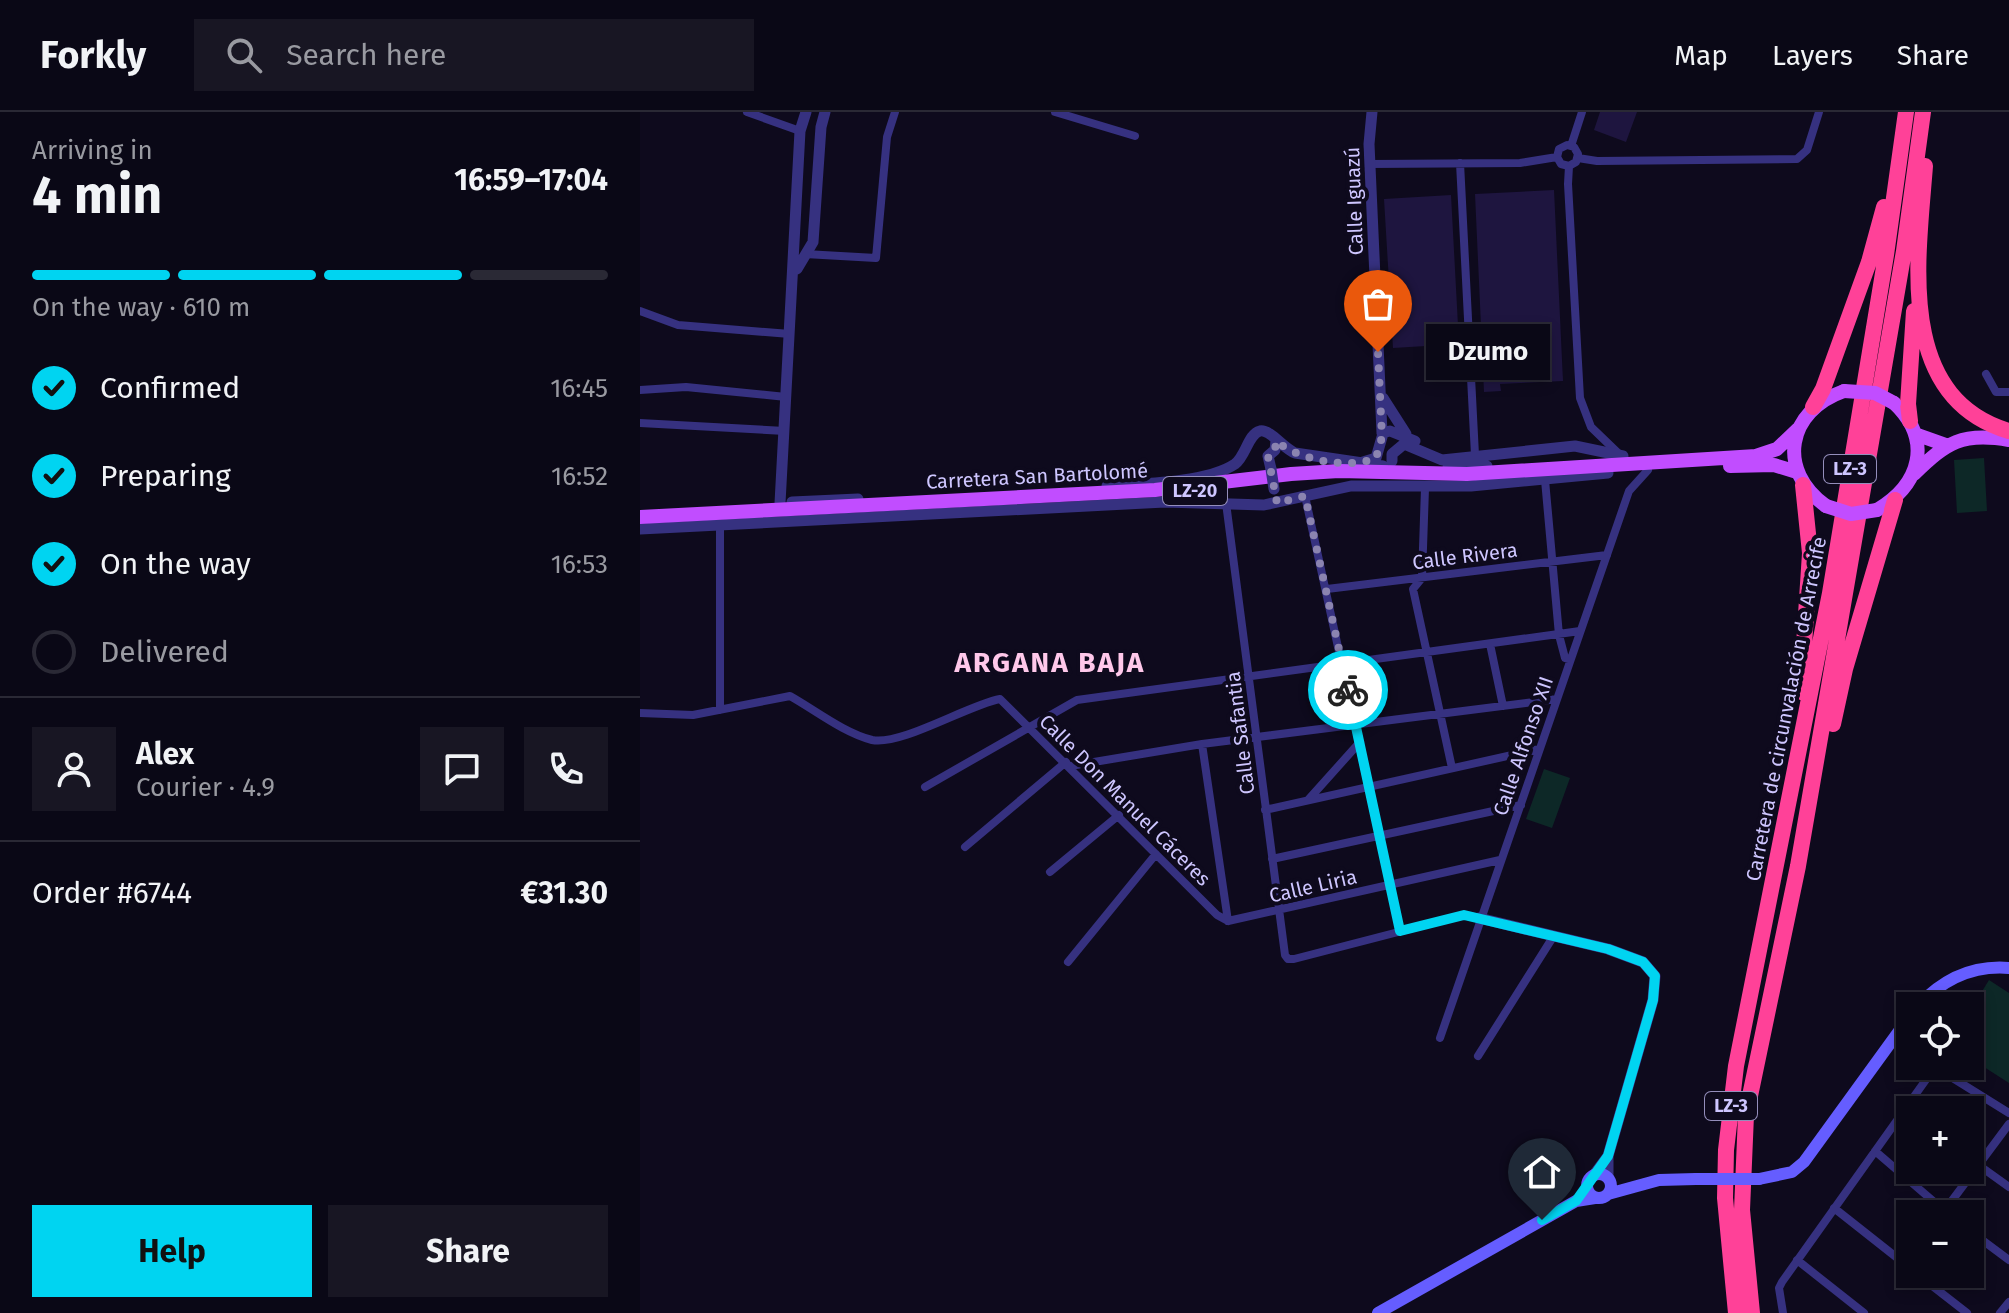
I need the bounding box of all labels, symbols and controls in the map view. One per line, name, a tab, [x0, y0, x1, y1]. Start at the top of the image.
search box	[194, 19, 754, 91]
text: Forkly	[40, 32, 146, 78]
icon: search	[222, 33, 266, 77]
text: Search here	[286, 37, 446, 73]
text: Map	[1674, 39, 1728, 72]
text: Layers	[1772, 39, 1853, 72]
text: Share	[1897, 39, 1969, 72]
text: Arriving in	[32, 135, 153, 166]
street label: Calle Iguazú	[1340, 146, 1368, 256]
text: 16:59–17:04	[454, 162, 608, 198]
text: 4 min	[32, 164, 162, 227]
pin	[1344, 270, 1412, 352]
icon: bag	[1356, 282, 1400, 326]
text: On the way · 610 m	[32, 292, 250, 323]
callout: Dzumo	[1426, 324, 1550, 380]
text: Dzumo	[1448, 336, 1528, 367]
icon: check	[32, 366, 76, 410]
text: Confirmed	[100, 370, 240, 406]
text: 16:45	[550, 373, 608, 404]
icon: check	[32, 454, 76, 498]
road number: LZ-3	[1824, 455, 1876, 483]
text: Preparing	[100, 458, 231, 494]
street label: Carretera San Bartolomé	[925, 458, 1149, 494]
text: 16:52	[551, 461, 608, 492]
road number: LZ-20	[1163, 477, 1227, 505]
street label: Carretera de circunvalación de Arrecife	[1741, 535, 1831, 883]
street label: Calle Rivera	[1411, 538, 1519, 574]
icon: check	[32, 542, 76, 586]
text: On the way	[100, 546, 251, 582]
text: 16:53	[551, 549, 608, 580]
text: Delivered	[100, 634, 229, 670]
district label: ARGANA BAJA	[954, 646, 1145, 679]
courier	[1308, 650, 1388, 730]
icon: bike	[1326, 668, 1370, 712]
street label: Calle Safantia	[1221, 670, 1259, 796]
street label: Calle Alfonso XII	[1488, 673, 1558, 819]
street label: Calle Don Manuel Cáceres	[1034, 709, 1216, 891]
button: person	[32, 727, 116, 811]
button: chat	[420, 727, 504, 811]
button: phone	[524, 727, 608, 811]
text: Alex	[136, 736, 194, 772]
text: Courier · 4.9	[136, 772, 275, 803]
street label: Calle Liria	[1267, 864, 1359, 908]
text: Order #6744	[32, 875, 192, 911]
text: €31.30	[521, 875, 608, 911]
map controls	[1896, 992, 1984, 1288]
button: locate	[1896, 992, 1984, 1080]
road number: LZ-3	[1705, 1092, 1757, 1120]
button: +	[1896, 1096, 1984, 1184]
pin	[1508, 1138, 1576, 1220]
icon: home	[1520, 1150, 1564, 1194]
button: −	[1896, 1200, 1984, 1288]
button: Help	[32, 1205, 312, 1297]
button: Share	[328, 1205, 608, 1297]

